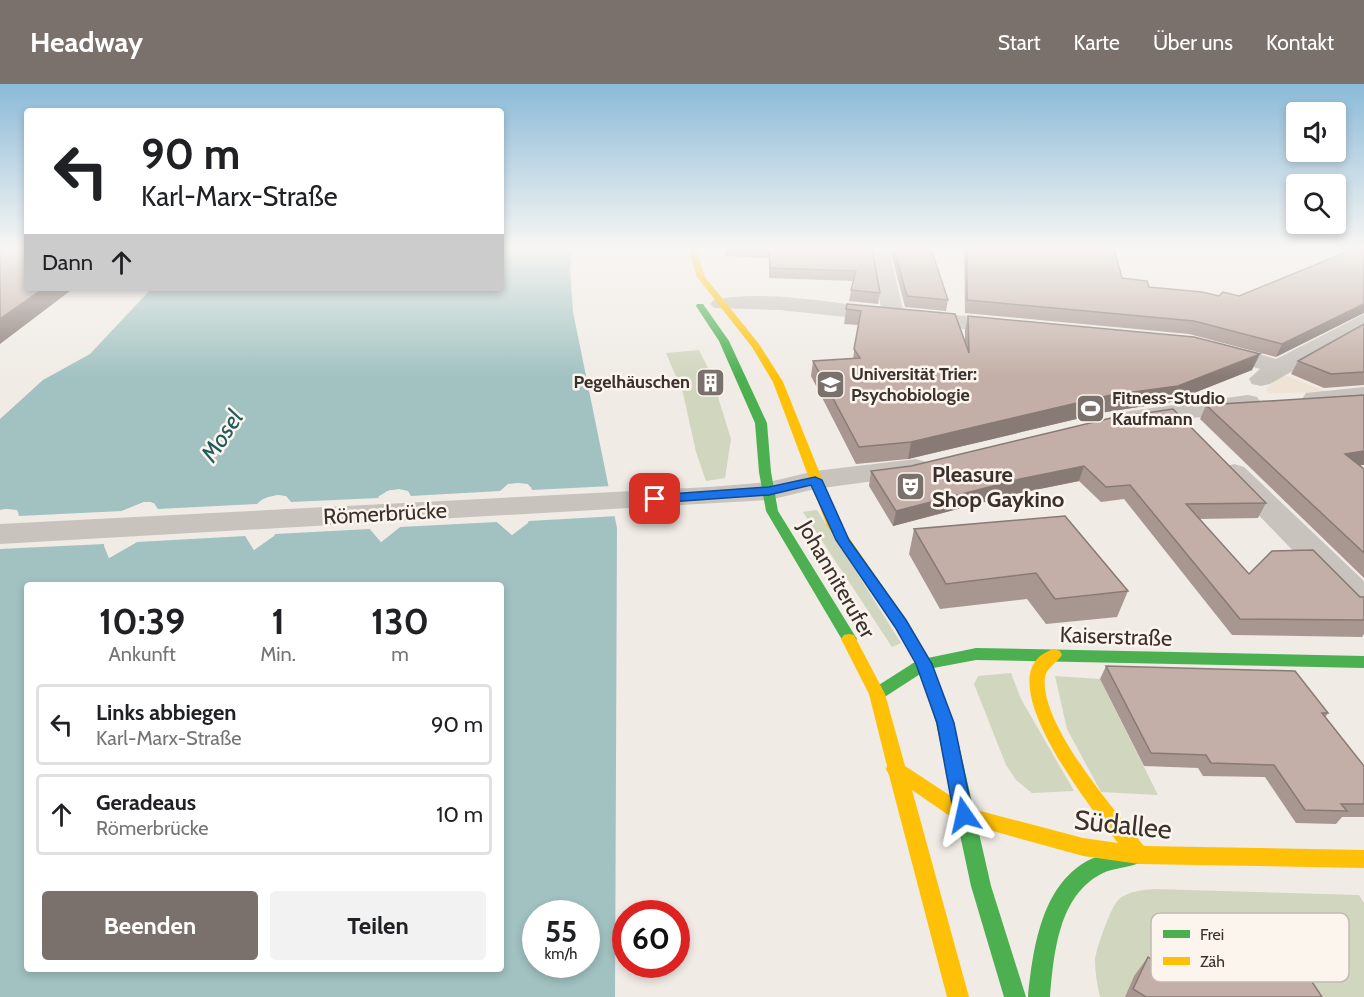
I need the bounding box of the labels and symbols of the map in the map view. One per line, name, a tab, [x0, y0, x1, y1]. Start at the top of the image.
place label: Universität Trier: Psychobiologie	[851, 363, 977, 406]
building icon: Pegelhäuschen	[695, 366, 727, 398]
school or university icon: Universität Trier: Psychobiologie	[814, 368, 846, 400]
place label: Pegelhäuschen	[574, 371, 690, 393]
place label: Fitness-Studio Kaufmann	[1112, 387, 1225, 430]
sports icon: Fitness-Studio Kaufmann	[1075, 392, 1107, 424]
water label: Mosel	[194, 404, 249, 468]
place label: Pleasure Shop Gaykino	[932, 461, 1064, 513]
theatre icon: Pleasure Shop Gaykino	[895, 471, 927, 503]
pin	[629, 473, 680, 524]
street label: Römerbrücke	[323, 497, 448, 530]
street label: Johanniterufer	[792, 515, 881, 643]
street label: Kaiserstraße	[1059, 621, 1173, 652]
position arrow	[932, 783, 996, 847]
street label: Südallee	[1073, 803, 1174, 846]
speed limit sign: 60	[612, 900, 690, 978]
legend	[1151, 913, 1349, 982]
text: Frei	[1200, 925, 1224, 944]
text: Zäh	[1200, 952, 1225, 971]

